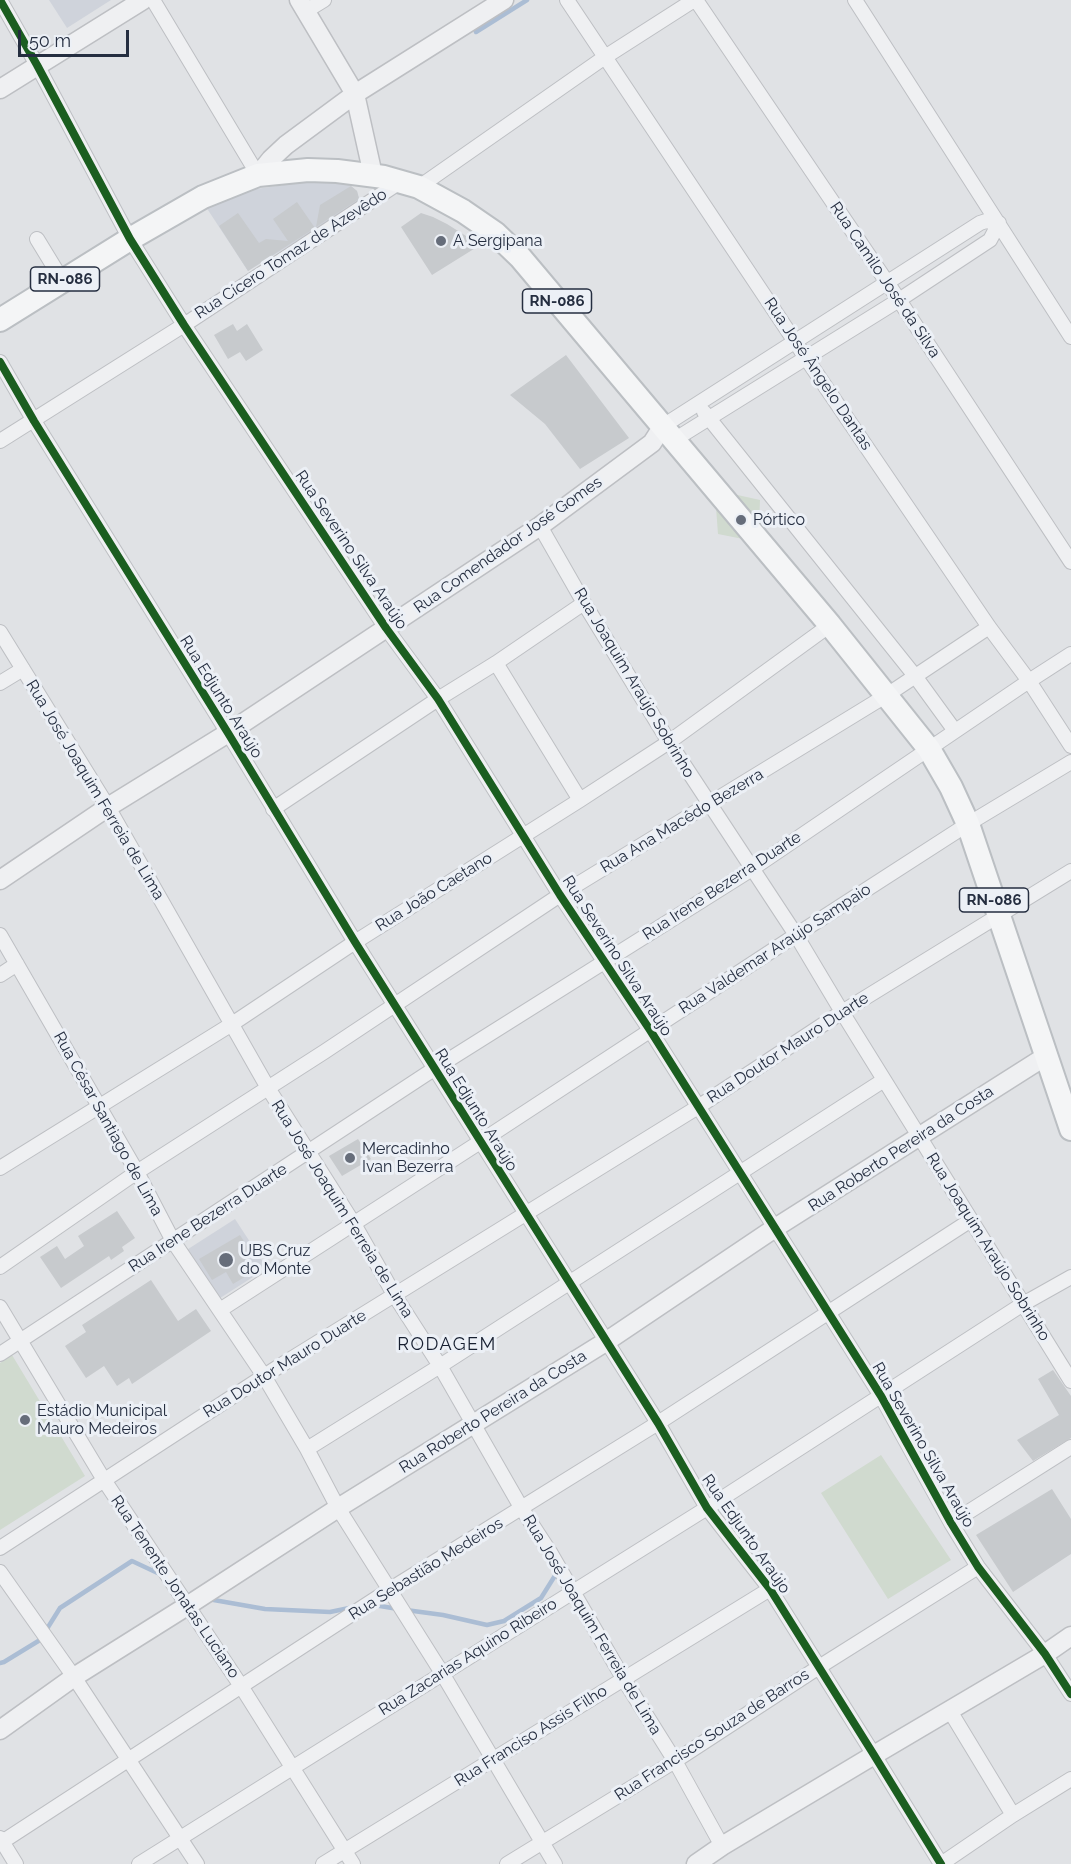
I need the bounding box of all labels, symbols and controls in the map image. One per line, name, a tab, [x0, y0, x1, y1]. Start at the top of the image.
scale bar	[21, 18, 132, 56]
text: 50 m	[29, 30, 71, 51]
street label: Rua Cícero Tomaz de Azevêdo	[191, 185, 391, 323]
street label: Rua Camilo José da Silva	[826, 198, 944, 362]
place label: A Sergipana	[453, 231, 542, 251]
marker: A Sergipana	[434, 234, 448, 248]
road number: RN-086	[31, 267, 100, 291]
road number: RN-086	[522, 289, 592, 313]
street label: Rua José Ângelo Dantas	[760, 294, 876, 454]
street label: Rua Severino Silva Araújo	[291, 467, 411, 633]
street label: Rua Comendador José Gomes	[410, 472, 606, 618]
place label: Pórtico	[753, 510, 805, 530]
marker: Pórtico	[734, 513, 748, 527]
street label: Rua Joaquim Araújo Sobrinho	[570, 585, 698, 781]
street label: Rua Edjunto Araújo	[175, 632, 267, 762]
street label: Rua José Joaquim Ferreia de Lima	[22, 677, 168, 903]
street label: Rua Ana Macêdo Bezerra	[597, 765, 767, 877]
street label: Rua Irene Bezerra Duarte	[639, 828, 805, 944]
street label: Rua João Caetano	[372, 848, 496, 936]
street label: Rua Severino Silva Araújo	[558, 872, 676, 1040]
street label: Rua Valdemar Araújo Sampaio	[676, 880, 874, 1018]
road number: RN-086	[960, 888, 1028, 912]
street label: Rua Doutor Mauro Duarte	[704, 989, 872, 1107]
street label: Rua César Santiago de Lima	[49, 1029, 167, 1219]
street label: Rua Edjunto Araújo	[430, 1045, 522, 1175]
street label: Rua Roberto Pereira da Costa	[805, 1082, 997, 1216]
street label: Rua José Joaquim Ferreia de Lima	[267, 1097, 417, 1321]
place label: Mercadinho Ivan Bezerra	[362, 1139, 453, 1177]
street label: Rua Joaquim Araújo Sobrinho	[922, 1149, 1054, 1345]
marker: Mercadinho Ivan Bezerra	[343, 1151, 357, 1165]
street label: Rua Irene Bezerra Duarte	[125, 1160, 291, 1276]
place label: UBS Cruz do Monte	[240, 1241, 311, 1279]
marker: UBS Cruz do Monte	[217, 1251, 235, 1269]
street label: Rua Doutor Mauro Duarte	[200, 1306, 370, 1422]
district label: RODAGEM	[397, 1334, 497, 1356]
street label: Rua Roberto Pereira da Costa	[396, 1346, 590, 1478]
street label: Rua Severino Silva Araújo	[868, 1359, 978, 1531]
place label: Estádio Municipal Mauro Medeiros	[37, 1401, 167, 1439]
marker: Estádio Municipal Mauro Medeiros	[18, 1413, 32, 1427]
street label: Rua Edjunto Araújo	[698, 1471, 794, 1597]
street label: Rua Tenente Jonatas Luciano	[107, 1492, 243, 1682]
street label: Rua José Joaquim Ferreia de Lima	[519, 1512, 665, 1738]
street label: Rua Sebastião Medeiros	[345, 1514, 507, 1624]
street label: Rua Zacarias Aquino Ribeiro	[375, 1594, 561, 1720]
street label: Rua Francisco Souza de Barros	[611, 1665, 813, 1805]
street label: Rua Franciso Assis Filho	[451, 1681, 611, 1791]

